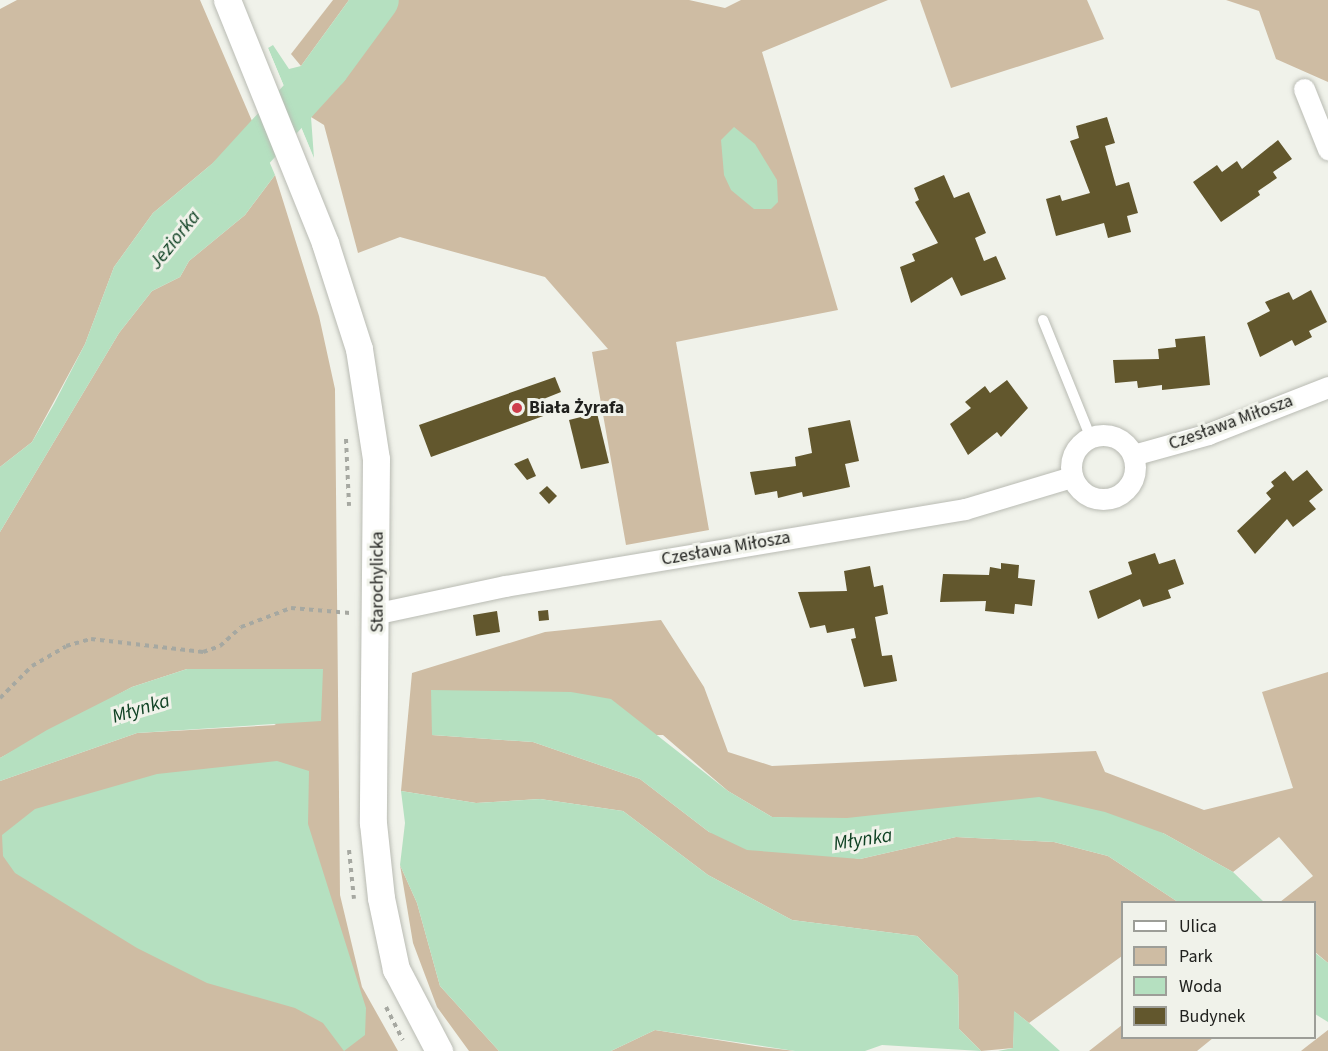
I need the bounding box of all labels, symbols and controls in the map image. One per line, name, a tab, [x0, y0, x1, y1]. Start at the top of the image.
water label: Jeziorka	[144, 206, 206, 274]
street label: Czesława Miłosza	[1166, 391, 1296, 455]
place label: Biała Żyrafa	[529, 397, 624, 419]
marker: Biała Żyrafa	[510, 401, 524, 415]
street label: Czesława Miłosza	[660, 527, 792, 571]
street label: Starochylicka	[367, 531, 389, 633]
water label: Młynka	[109, 689, 173, 729]
water label: Młynka	[832, 824, 894, 856]
legend	[1121, 901, 1316, 1039]
text: Ulica	[1179, 914, 1217, 939]
text: Park	[1179, 944, 1213, 969]
text: Woda	[1179, 974, 1222, 999]
text: Budynek	[1179, 1004, 1245, 1029]

